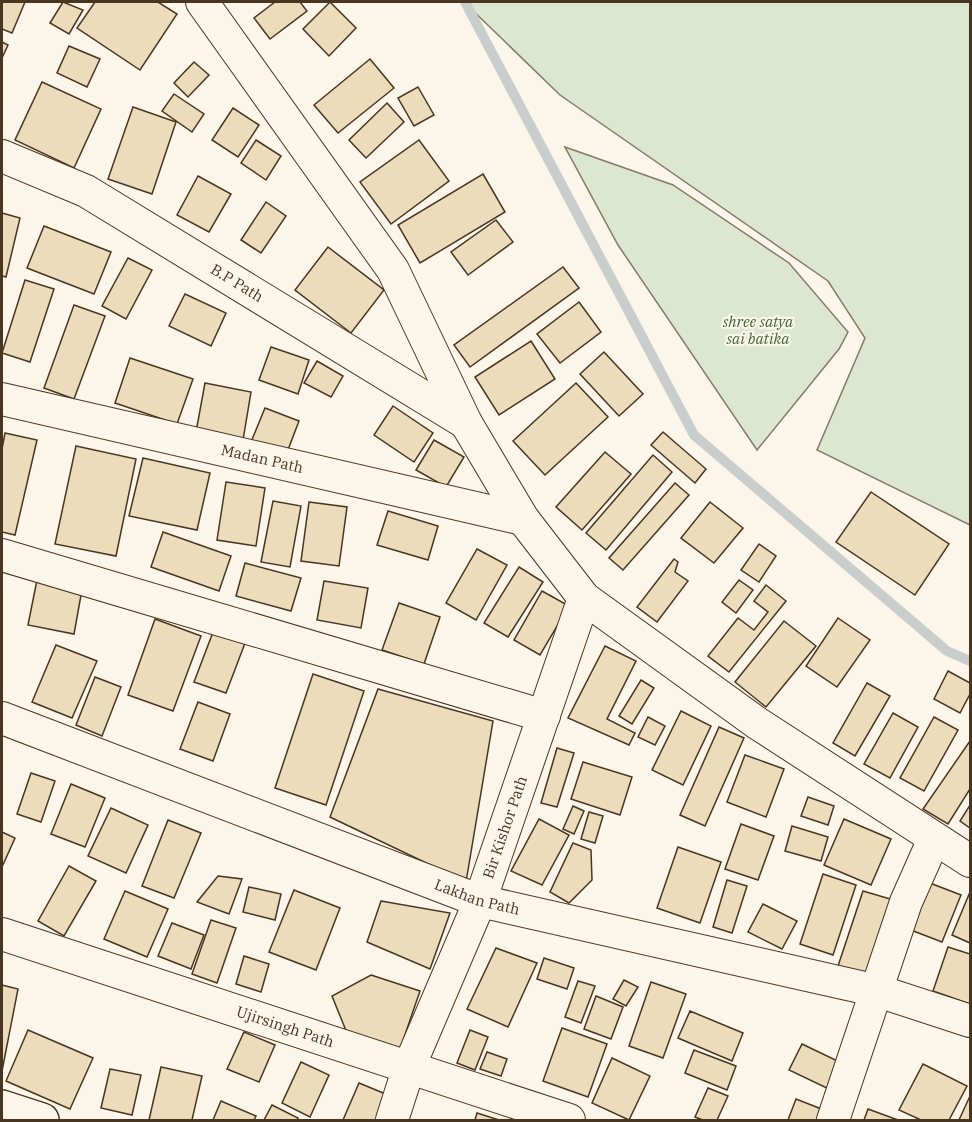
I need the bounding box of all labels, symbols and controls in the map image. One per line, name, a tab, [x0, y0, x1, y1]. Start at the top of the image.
street label: B.P Path	[207, 260, 267, 306]
park label: shree satya sai batika	[723, 312, 794, 348]
street label: Madan Path	[219, 440, 305, 477]
street label: Bir Kishor Path	[478, 773, 531, 881]
street label: Lakhan Path	[432, 874, 522, 919]
street label: Ujirsingh Path	[234, 1002, 337, 1051]

